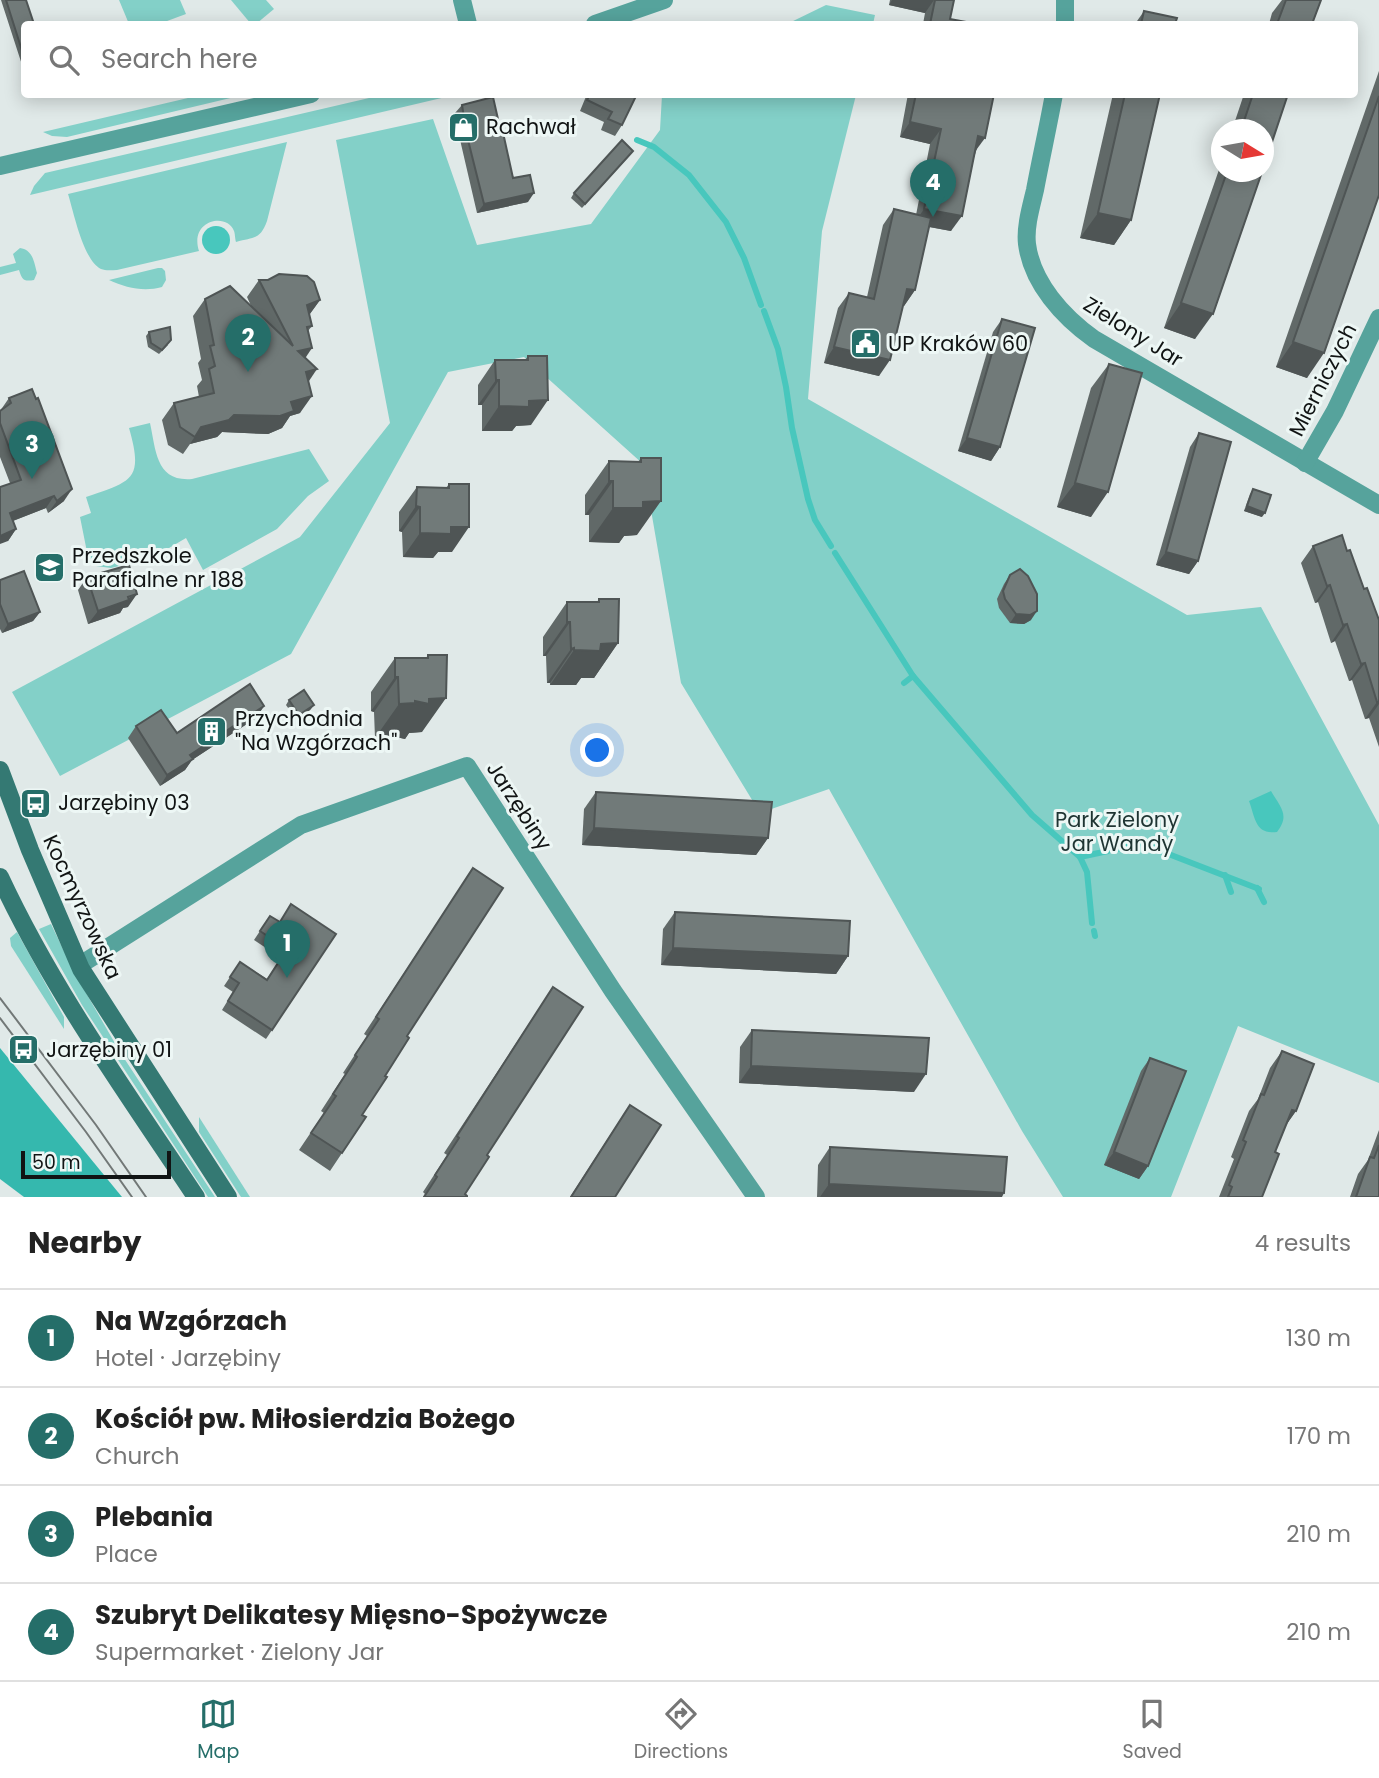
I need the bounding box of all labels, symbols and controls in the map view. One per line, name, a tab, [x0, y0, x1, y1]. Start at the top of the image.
search box	[21, 21, 1358, 98]
icon: search	[45, 41, 83, 79]
text: Search here	[101, 41, 258, 77]
shop icon: Rachwał	[446, 110, 480, 144]
place label: Rachwał	[486, 112, 577, 141]
north arrow	[1211, 119, 1274, 182]
pin: 4	[910, 159, 956, 217]
street label: Zielony Jar	[1078, 290, 1189, 374]
pin: 2	[225, 314, 271, 372]
street label: Mierniczych	[1282, 318, 1363, 441]
public building icon: UP Kraków 60	[848, 327, 882, 361]
place label: UP Kraków 60	[888, 329, 1028, 358]
pin: 3	[9, 421, 55, 479]
place label: Przedszkole Parafialne nr 188	[72, 541, 244, 594]
school or university icon: Przedszkole Parafialne nr 188	[32, 551, 66, 585]
place label: Przychodnia "Na Wzgórzach"	[235, 704, 397, 757]
building icon: Przychodnia "Na Wzgórzach"	[195, 714, 229, 748]
your location	[580, 733, 614, 767]
street label: Jarzębiny	[480, 756, 559, 856]
bus stop icon: Jarzębiny 03	[18, 786, 52, 820]
place label: Jarzębiny 03	[58, 788, 190, 817]
park label: Park Zielony Jar Wandy	[1055, 805, 1179, 858]
street label: Kocmyrzowska	[36, 830, 129, 984]
pin: 1	[264, 920, 310, 978]
bus stop icon: Jarzębiny 01	[6, 1033, 40, 1067]
place label: Jarzębiny 01	[46, 1035, 172, 1064]
scale bar	[21, 1148, 172, 1180]
text: 50 m	[32, 1149, 81, 1176]
text: Nearby	[28, 1221, 142, 1264]
text: 4 results	[1255, 1227, 1351, 1259]
text: Na Wzgórzach	[95, 1303, 287, 1339]
text: 1	[47, 1322, 55, 1354]
text: 130 m	[1286, 1322, 1351, 1354]
text: Hotel · Jarzębiny	[95, 1342, 281, 1374]
text: Kościół pw. Miłosierdzia Bożego	[95, 1401, 515, 1437]
text: 2	[44, 1420, 58, 1452]
text: 170 m	[1287, 1420, 1351, 1452]
text: Church	[95, 1440, 179, 1472]
text: Plebania	[95, 1499, 213, 1535]
text: 3	[44, 1518, 58, 1550]
text: 210 m	[1286, 1518, 1351, 1550]
text: Place	[95, 1538, 158, 1570]
text: Szubryt Delikatesy Mięsno-Spożywcze	[95, 1597, 608, 1633]
text: 4	[43, 1616, 59, 1648]
text: 210 m	[1286, 1616, 1351, 1648]
text: Supermarket · Zielony Jar	[95, 1636, 384, 1668]
tab: Map	[197, 1695, 239, 1766]
tab: Directions	[634, 1695, 728, 1766]
tab: Saved	[1123, 1695, 1182, 1766]

